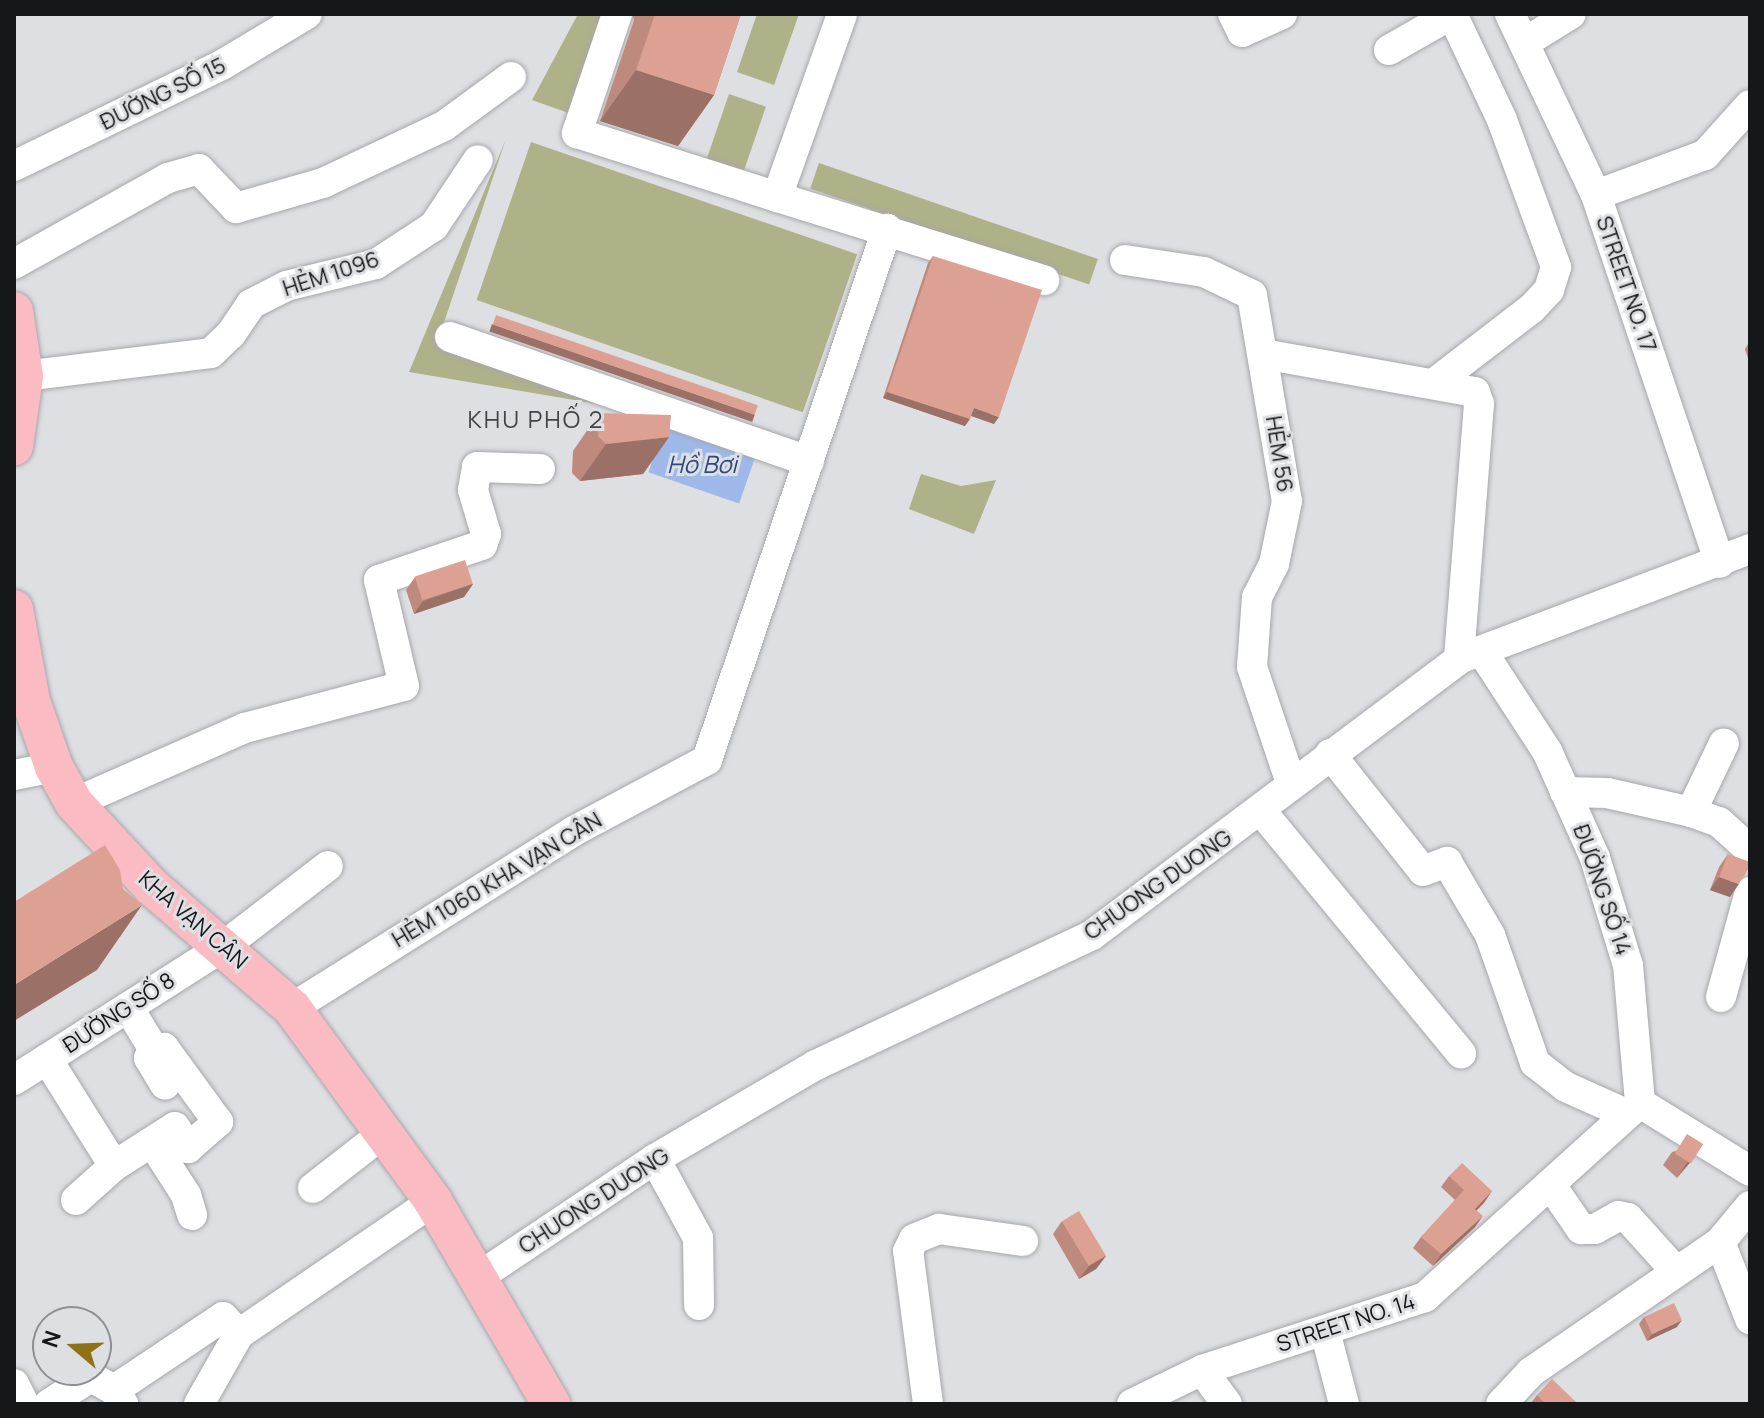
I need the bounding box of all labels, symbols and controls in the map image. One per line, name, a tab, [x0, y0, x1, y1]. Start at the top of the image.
street label: ĐƯỜNG SỐ 15	[96, 52, 230, 136]
street label: STREET NO. 17	[1590, 212, 1662, 356]
street label: HẺM 1096	[279, 246, 383, 302]
district label: KHU PHỐ 2	[467, 405, 605, 433]
street label: HẺM 56	[1260, 414, 1298, 494]
water label: Hồ Bơi	[667, 450, 737, 478]
street label: HẺM 1060 KHA VẠN CÂN	[387, 807, 607, 953]
street label: ĐƯỜNG SỐ 14	[1567, 821, 1637, 959]
street label: CHUONG DUONG	[1079, 824, 1237, 946]
street label: KHA VẠN CÂN	[133, 865, 253, 975]
street label: ĐƯỜNG SỐ 8	[58, 967, 180, 1059]
street label: CHUONG DUONG	[514, 1143, 674, 1259]
street label: STREET NO. 14	[1273, 1288, 1419, 1358]
north arrow	[32, 1306, 112, 1386]
text: N	[34, 1326, 68, 1351]

